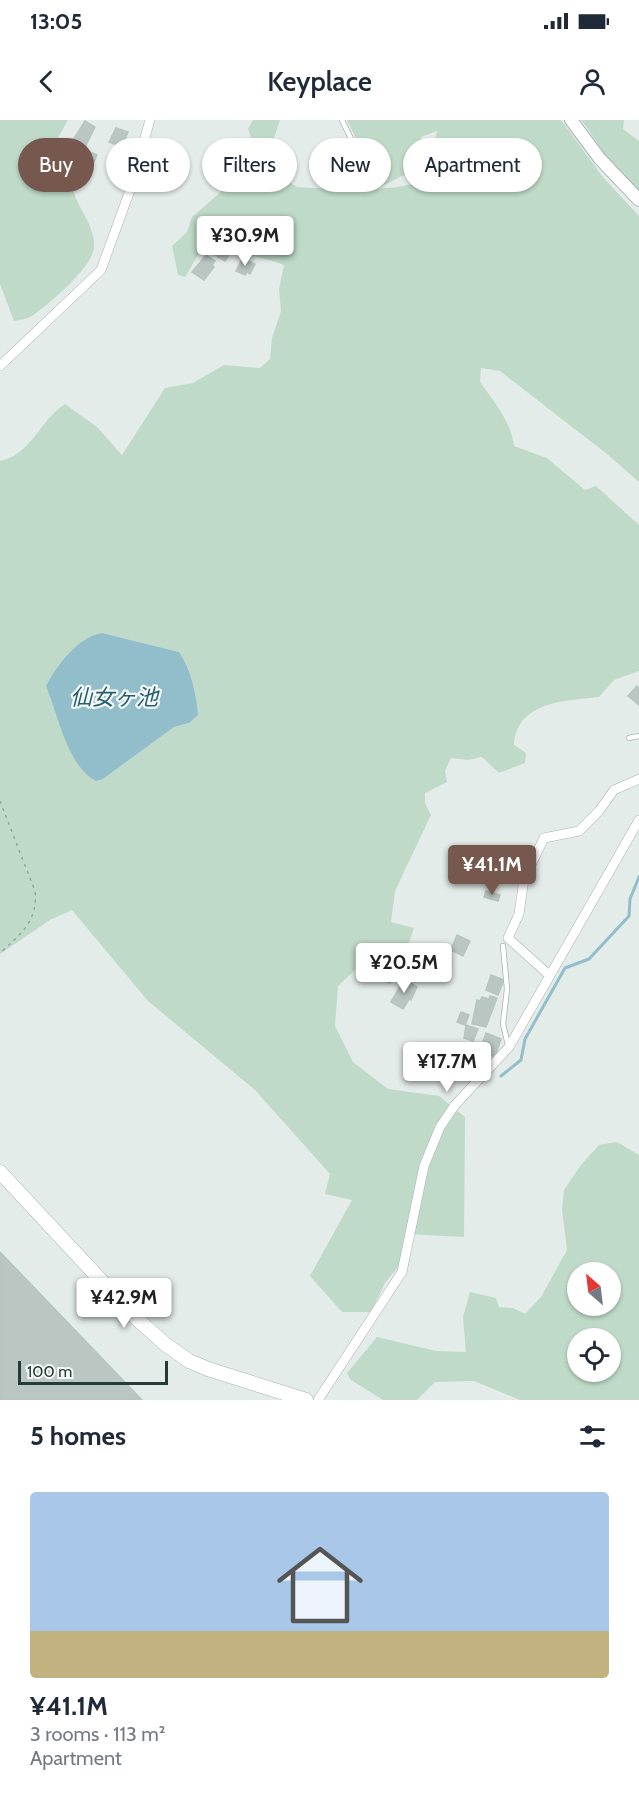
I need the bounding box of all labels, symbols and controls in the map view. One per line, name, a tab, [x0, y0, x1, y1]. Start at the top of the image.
text: 13:05	[30, 8, 82, 35]
icon: back	[30, 65, 63, 98]
text: Keyplace	[267, 65, 372, 98]
icon: person	[576, 65, 609, 98]
chip: Buy	[18, 138, 94, 192]
chip: Rent	[106, 138, 190, 192]
chip: Filters	[202, 138, 297, 192]
chip: New	[309, 138, 391, 192]
chip: Apartment	[403, 138, 542, 192]
pin: ¥30.9M	[196, 216, 294, 267]
text: ¥30.9M	[211, 223, 279, 247]
water label: 仙女ヶ池	[70, 684, 160, 711]
pin: ¥41.1M	[443, 845, 541, 896]
text: ¥41.1M	[462, 852, 522, 876]
pin: ¥20.5M	[355, 943, 453, 994]
text: ¥20.5M	[370, 950, 438, 974]
pin: ¥17.7M	[398, 1042, 496, 1093]
text: ¥17.7M	[417, 1049, 477, 1073]
north arrow	[567, 1262, 621, 1316]
map controls	[567, 1262, 621, 1382]
pin: ¥42.9M	[75, 1278, 173, 1329]
text: ¥42.9M	[91, 1285, 157, 1309]
button: locate	[567, 1328, 621, 1382]
scale bar	[18, 1358, 168, 1386]
text: 100 m	[27, 1362, 72, 1381]
text: 5 homes	[30, 1420, 126, 1452]
icon: filters	[576, 1420, 609, 1453]
icon: home	[266, 1531, 374, 1639]
text: ¥41.1M	[30, 1690, 108, 1722]
text: 3 rooms · 113 m²	[30, 1722, 166, 1746]
text: Apartment	[30, 1746, 122, 1770]

